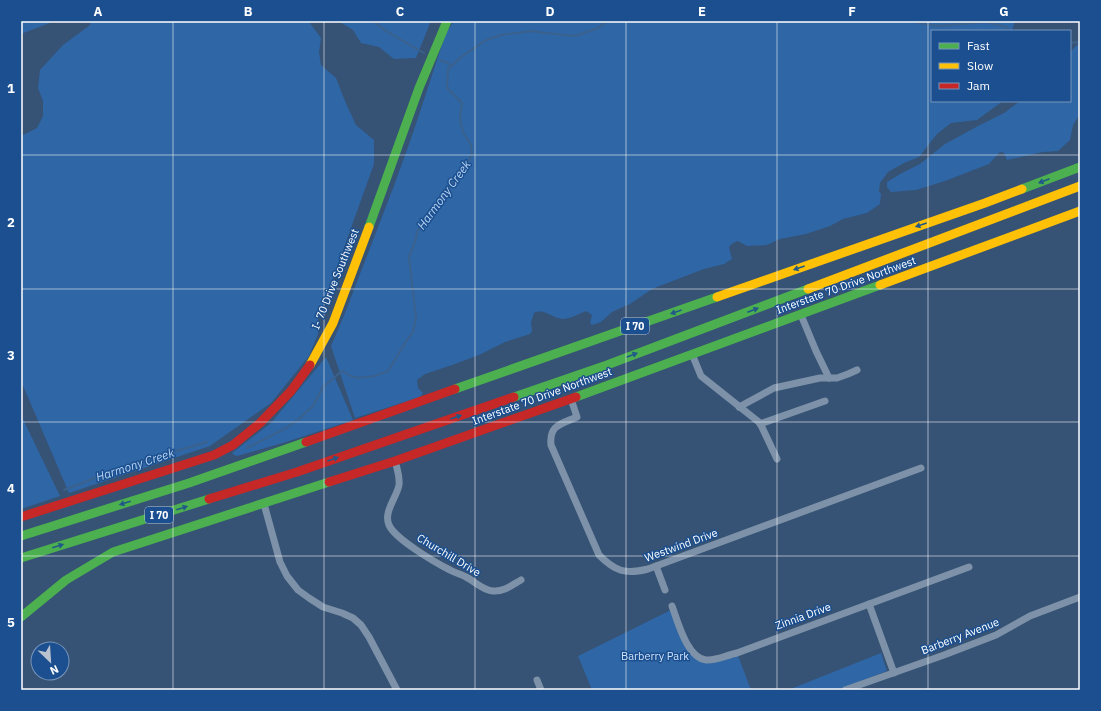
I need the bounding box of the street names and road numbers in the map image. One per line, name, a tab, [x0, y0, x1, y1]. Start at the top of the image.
street label: I- 70 Drive Southwest	[308, 226, 362, 331]
street label: Interstate 70 Drive Northwest	[774, 253, 918, 317]
road number: I 70	[621, 318, 649, 334]
street label: Interstate 70 Drive Northwest	[470, 364, 614, 428]
road number: I 70	[145, 507, 173, 523]
street label: Westwind Drive	[643, 525, 719, 565]
street label: Churchill Drive	[415, 530, 483, 580]
street label: Zinnia Drive	[773, 599, 833, 633]
street label: Barberry Avenue	[919, 615, 1001, 657]

